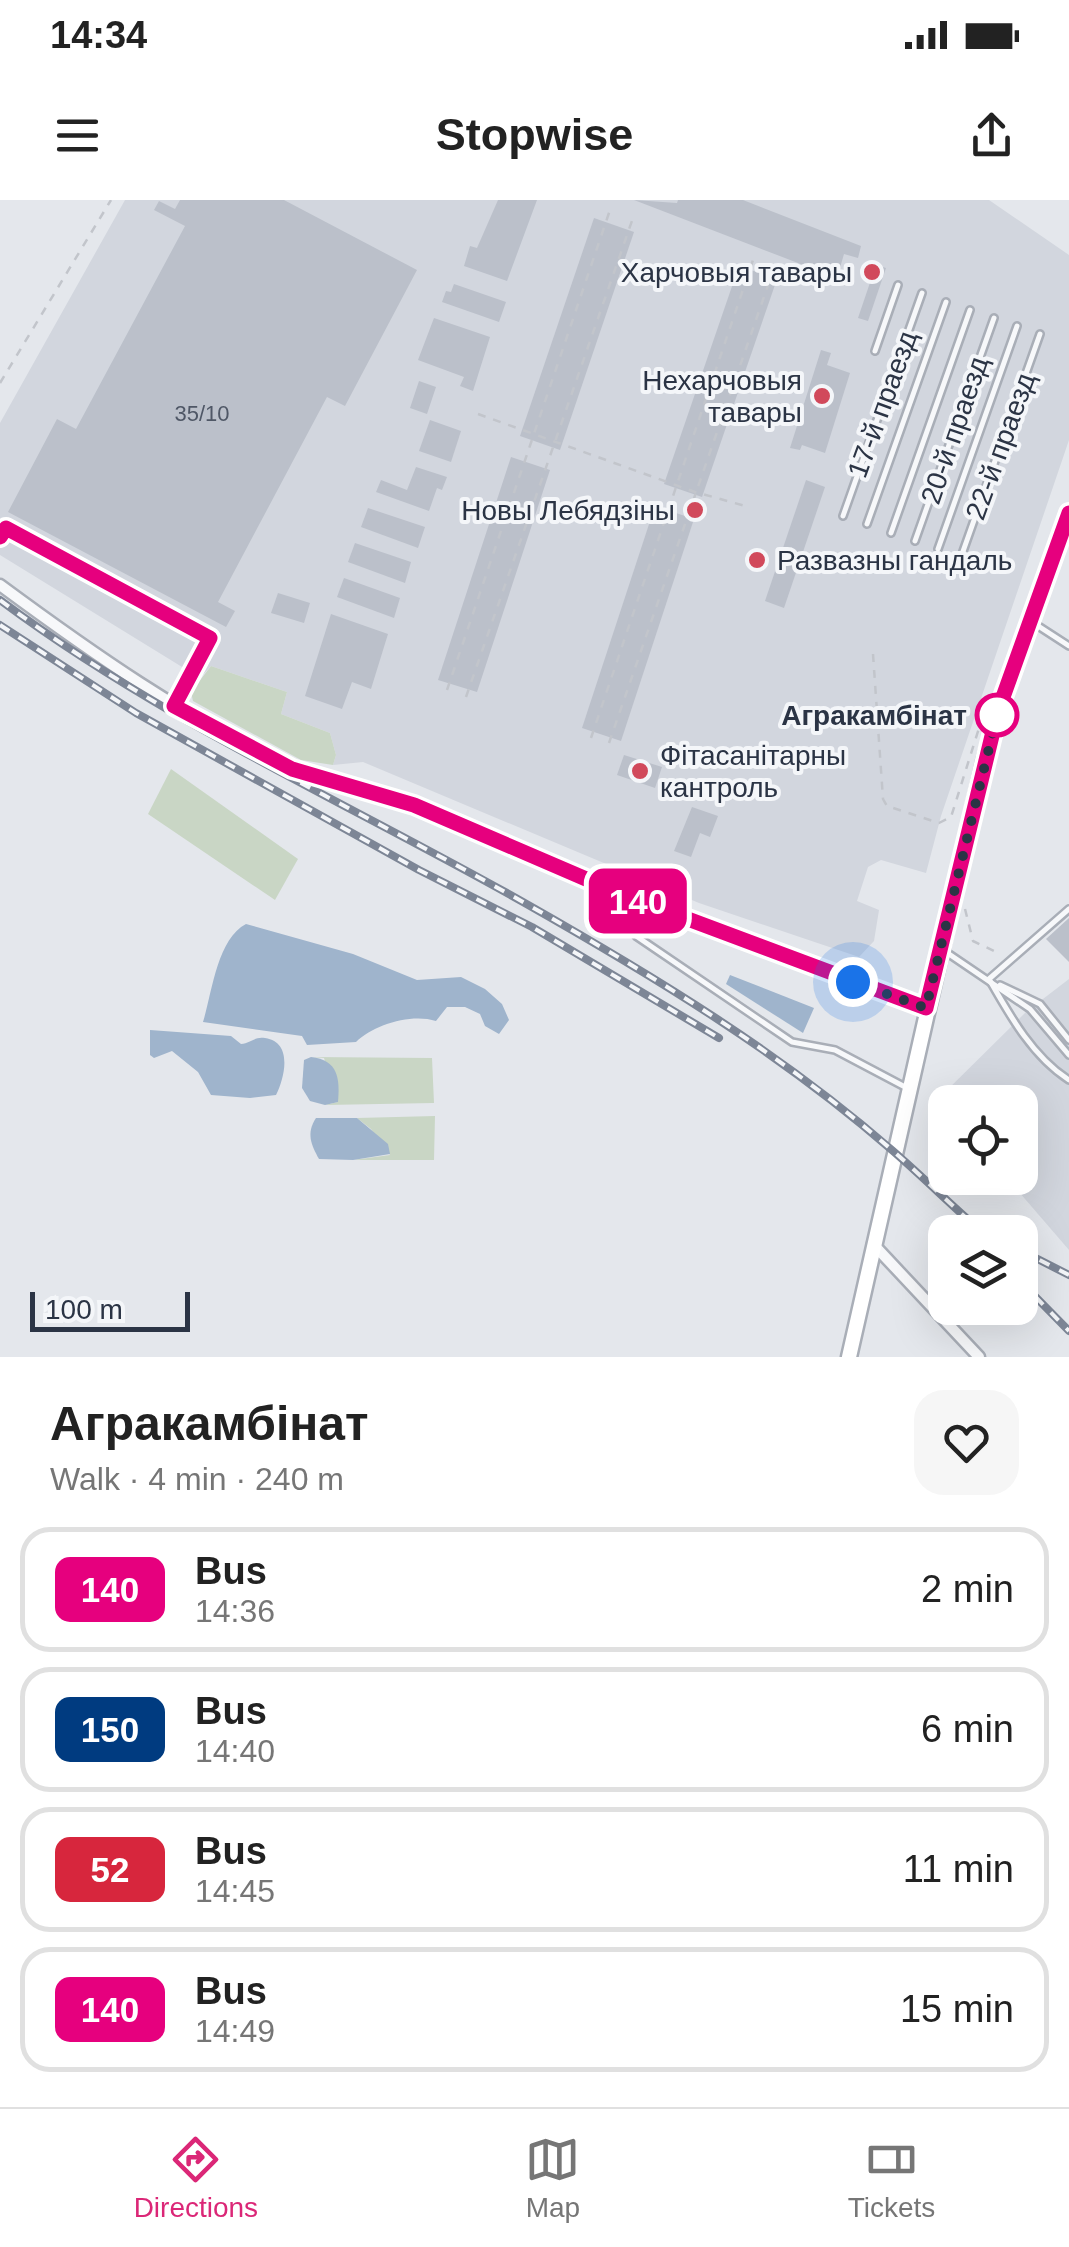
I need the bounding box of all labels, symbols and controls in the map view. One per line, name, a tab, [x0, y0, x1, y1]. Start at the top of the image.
text: 14:34	[50, 14, 147, 56]
icon: menu	[50, 108, 105, 163]
icon: share	[964, 108, 1019, 163]
text: Stopwise	[436, 109, 633, 160]
place label: Харчовыя тавары	[621, 257, 852, 288]
marker: Харчовыя тавары	[861, 261, 883, 283]
street label: 17-й праезд	[842, 327, 923, 482]
street label: 20-й праезд	[915, 352, 994, 508]
place label: Нехарчовыя тавары	[642, 365, 802, 428]
street label: 22-й праезд	[960, 369, 1041, 524]
marker: Нехарчовыя тавары	[811, 385, 833, 407]
house number: 35/10	[174, 401, 230, 426]
place label: Новы Лебядзіны	[461, 495, 675, 526]
marker: Новы Лебядзіны	[684, 499, 706, 521]
place label: Развазны гандаль	[777, 545, 1012, 576]
marker: Развазны гандаль	[746, 549, 768, 571]
marker: Агракамбінат	[976, 694, 1018, 736]
place label: Агракамбінат	[781, 700, 967, 731]
place label: Фітасанітарны кантроль	[660, 740, 846, 803]
marker: Фітасанітарны кантроль	[629, 760, 651, 782]
line badge: 140	[580, 868, 696, 934]
text: 140	[609, 882, 667, 921]
your location	[828, 957, 878, 1007]
map controls	[928, 1085, 1038, 1325]
button: locate	[928, 1085, 1038, 1195]
button: layers	[928, 1215, 1038, 1325]
scale bar	[30, 1287, 190, 1332]
text: 100 m	[45, 1294, 123, 1325]
button: heart	[914, 1390, 1019, 1495]
text: Агракамбінат	[50, 1397, 368, 1450]
text: Walk · 4 min · 240 m	[50, 1461, 344, 1497]
text: Bus	[195, 1550, 267, 1592]
text: 2 min	[921, 1568, 1014, 1610]
text: 140	[81, 1570, 139, 1609]
text: 14:36	[195, 1593, 275, 1629]
text: Bus	[195, 1690, 267, 1732]
text: 6 min	[921, 1708, 1014, 1750]
text: 150	[81, 1710, 139, 1749]
text: 14:40	[195, 1733, 275, 1769]
text: Bus	[195, 1830, 267, 1872]
text: 11 min	[903, 1848, 1014, 1890]
text: 52	[91, 1850, 129, 1889]
text: 14:45	[195, 1873, 275, 1909]
text: Bus	[195, 1970, 267, 2012]
text: 15 min	[900, 1988, 1014, 2030]
text: 140	[81, 1990, 139, 2029]
text: 14:49	[195, 2013, 275, 2049]
tab: Directions	[134, 2132, 258, 2224]
tab: Map	[525, 2132, 580, 2224]
tab: Tickets	[848, 2132, 935, 2224]

